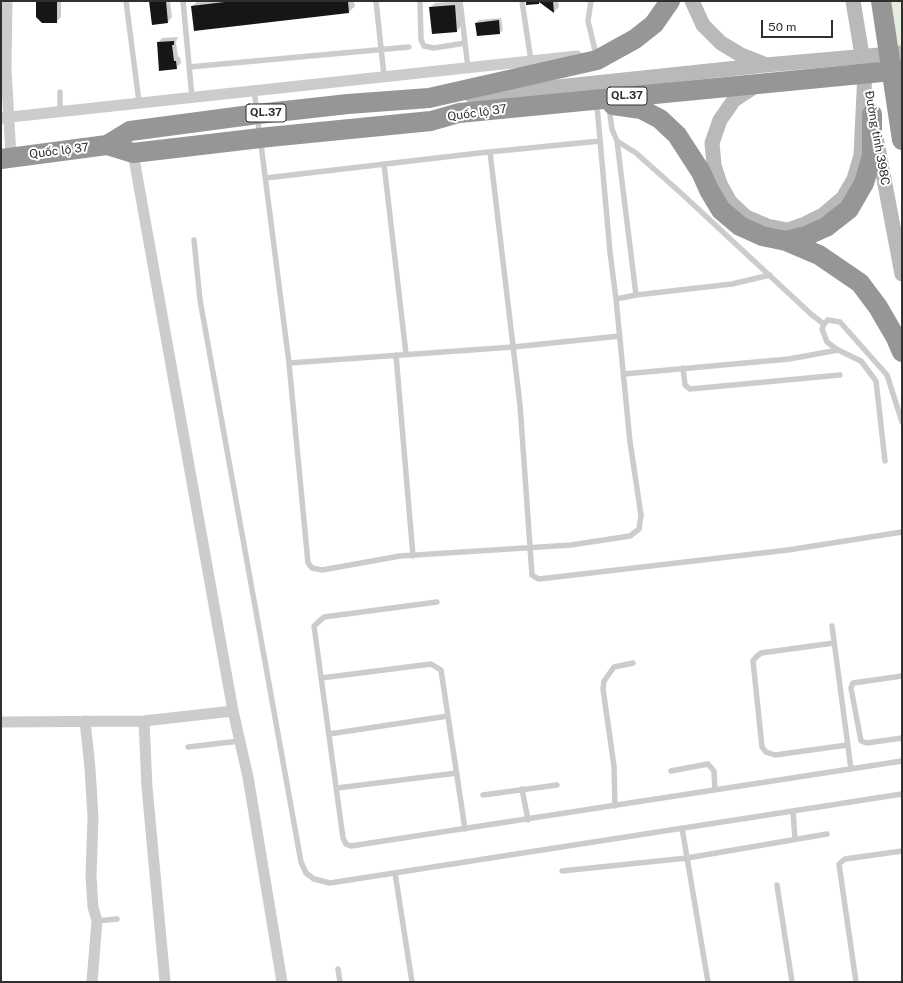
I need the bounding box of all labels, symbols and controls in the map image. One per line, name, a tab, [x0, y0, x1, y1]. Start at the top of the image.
scale bar	[763, 12, 835, 38]
text: 50 m	[768, 20, 796, 34]
road number: QL.37	[607, 87, 647, 105]
street label: Đường tỉnh 398C	[862, 90, 892, 186]
street label: Quốc lộ 37	[446, 102, 508, 124]
road number: QL.37	[246, 104, 286, 122]
street label: Quốc lộ 37	[28, 140, 90, 162]

